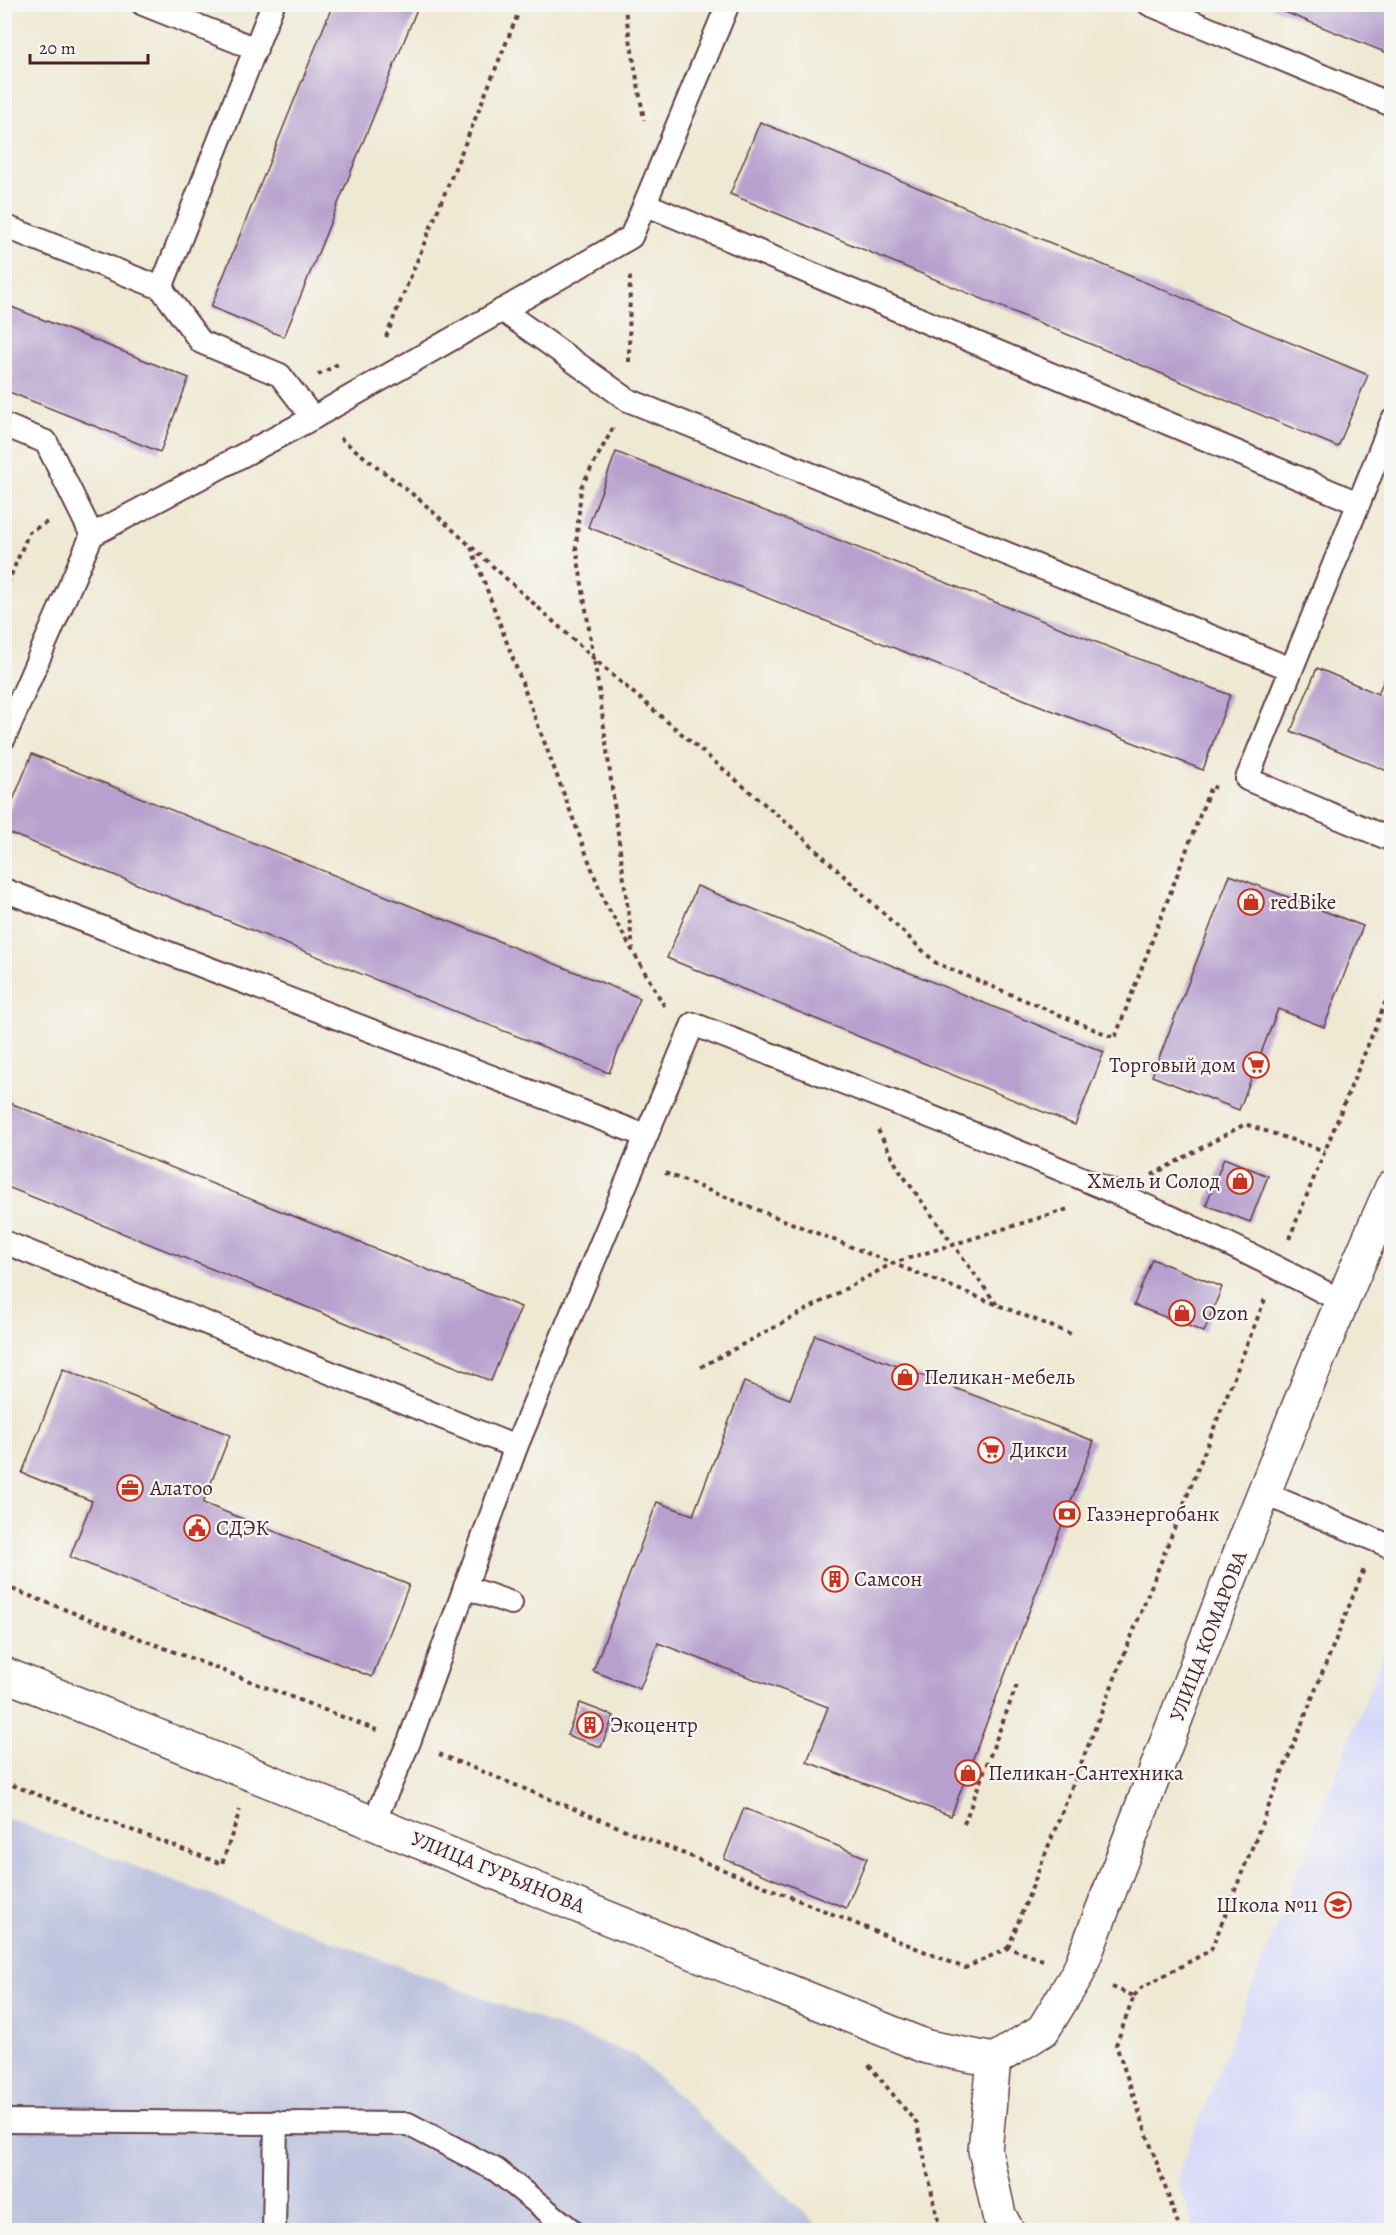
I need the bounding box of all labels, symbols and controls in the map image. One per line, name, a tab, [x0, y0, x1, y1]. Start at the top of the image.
scale bar	[30, 27, 148, 65]
text: 20 m	[39, 36, 76, 60]
shop icon: redBike	[1236, 887, 1266, 917]
place label: redBike	[1270, 888, 1336, 916]
supermarket icon: Торговый дом	[1241, 1050, 1271, 1080]
place label: Торговый дом	[1109, 1051, 1236, 1079]
shop icon: Хмель и Солод	[1225, 1166, 1255, 1196]
place label: Хмель и Солод	[1088, 1167, 1220, 1195]
shop icon: Ozon	[1167, 1298, 1197, 1328]
place label: Ozon	[1202, 1299, 1248, 1327]
shop icon: Пеликан-мебель	[890, 1362, 920, 1392]
place label: Пеликан-мебель	[924, 1363, 1075, 1391]
supermarket icon: Дикси	[976, 1435, 1006, 1465]
place label: Дикси	[1010, 1436, 1068, 1464]
office icon: Алатоо	[115, 1473, 145, 1503]
place label: Алатоо	[149, 1474, 213, 1502]
bank icon: Газэнергобанк	[1052, 1499, 1082, 1529]
place label: Газэнергобанк	[1086, 1500, 1220, 1528]
public building icon: СДЭК	[182, 1513, 212, 1543]
place label: СДЭК	[216, 1514, 270, 1542]
street label: УЛИЦА КОМАРОВА	[1163, 1546, 1254, 1725]
building icon: Самсон	[820, 1564, 850, 1594]
place label: Самсон	[854, 1565, 923, 1593]
building icon: Экоцентр	[575, 1710, 605, 1740]
place label: Экоцентр	[610, 1711, 698, 1739]
shop icon: Пеликан-Сантехника	[953, 1758, 983, 1788]
place label: Пеликан-Сантехника	[988, 1759, 1184, 1787]
street label: УЛИЦА ГУРЬЯНОВА	[407, 1824, 590, 1920]
school or university icon: Школа №11	[1323, 1890, 1353, 1920]
place label: Школа №11	[1216, 1891, 1318, 1919]

